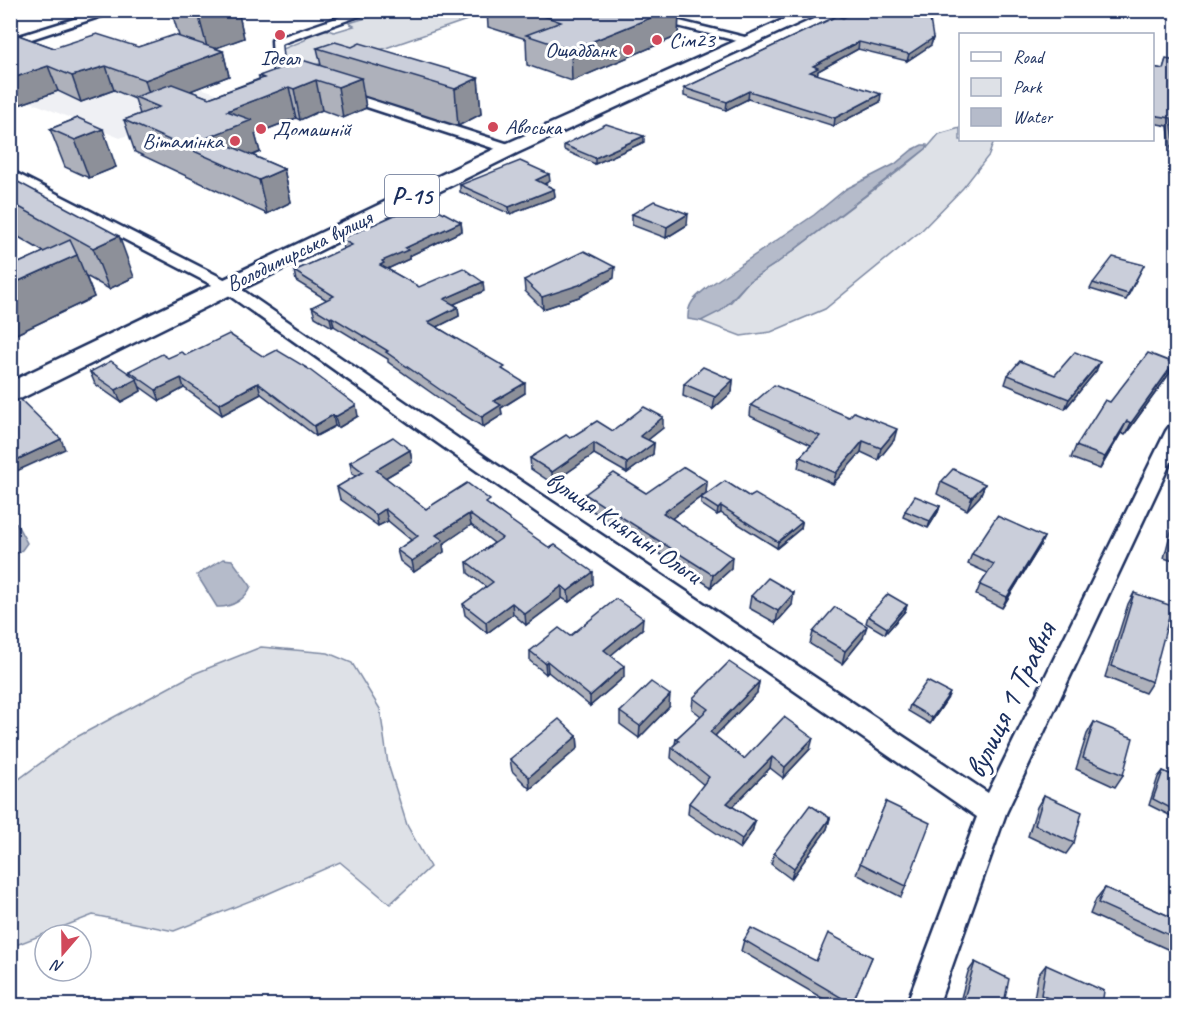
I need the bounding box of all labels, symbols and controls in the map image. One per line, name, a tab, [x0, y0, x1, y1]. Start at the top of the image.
place label: Сім23	[669, 26, 717, 54]
marker: Ідеал	[273, 28, 287, 42]
marker: Сім23	[650, 33, 664, 47]
legend	[959, 33, 1154, 141]
place label: Ощадбанк	[545, 36, 618, 64]
marker: Ощадбанк	[621, 43, 635, 57]
place label: Ідеал	[260, 44, 301, 72]
text: Road	[1013, 46, 1046, 68]
text: Park	[1013, 76, 1043, 98]
text: Water	[1013, 106, 1054, 128]
place label: Авоська	[505, 113, 562, 141]
place label: Домашній	[273, 115, 353, 143]
marker: Авоська	[486, 120, 500, 134]
marker: Домашній	[254, 122, 268, 136]
place label: Вітамінка	[142, 127, 224, 155]
marker: Вітамінка	[228, 134, 242, 148]
road number: Р-15	[385, 175, 439, 217]
street label: Володимирська вулиця	[221, 203, 378, 298]
street label: вулиця Княгині Ольги	[540, 463, 709, 592]
street label: вулиця 1 Травня	[955, 614, 1066, 785]
north arrow	[33, 923, 93, 983]
text: N	[47, 954, 66, 977]

